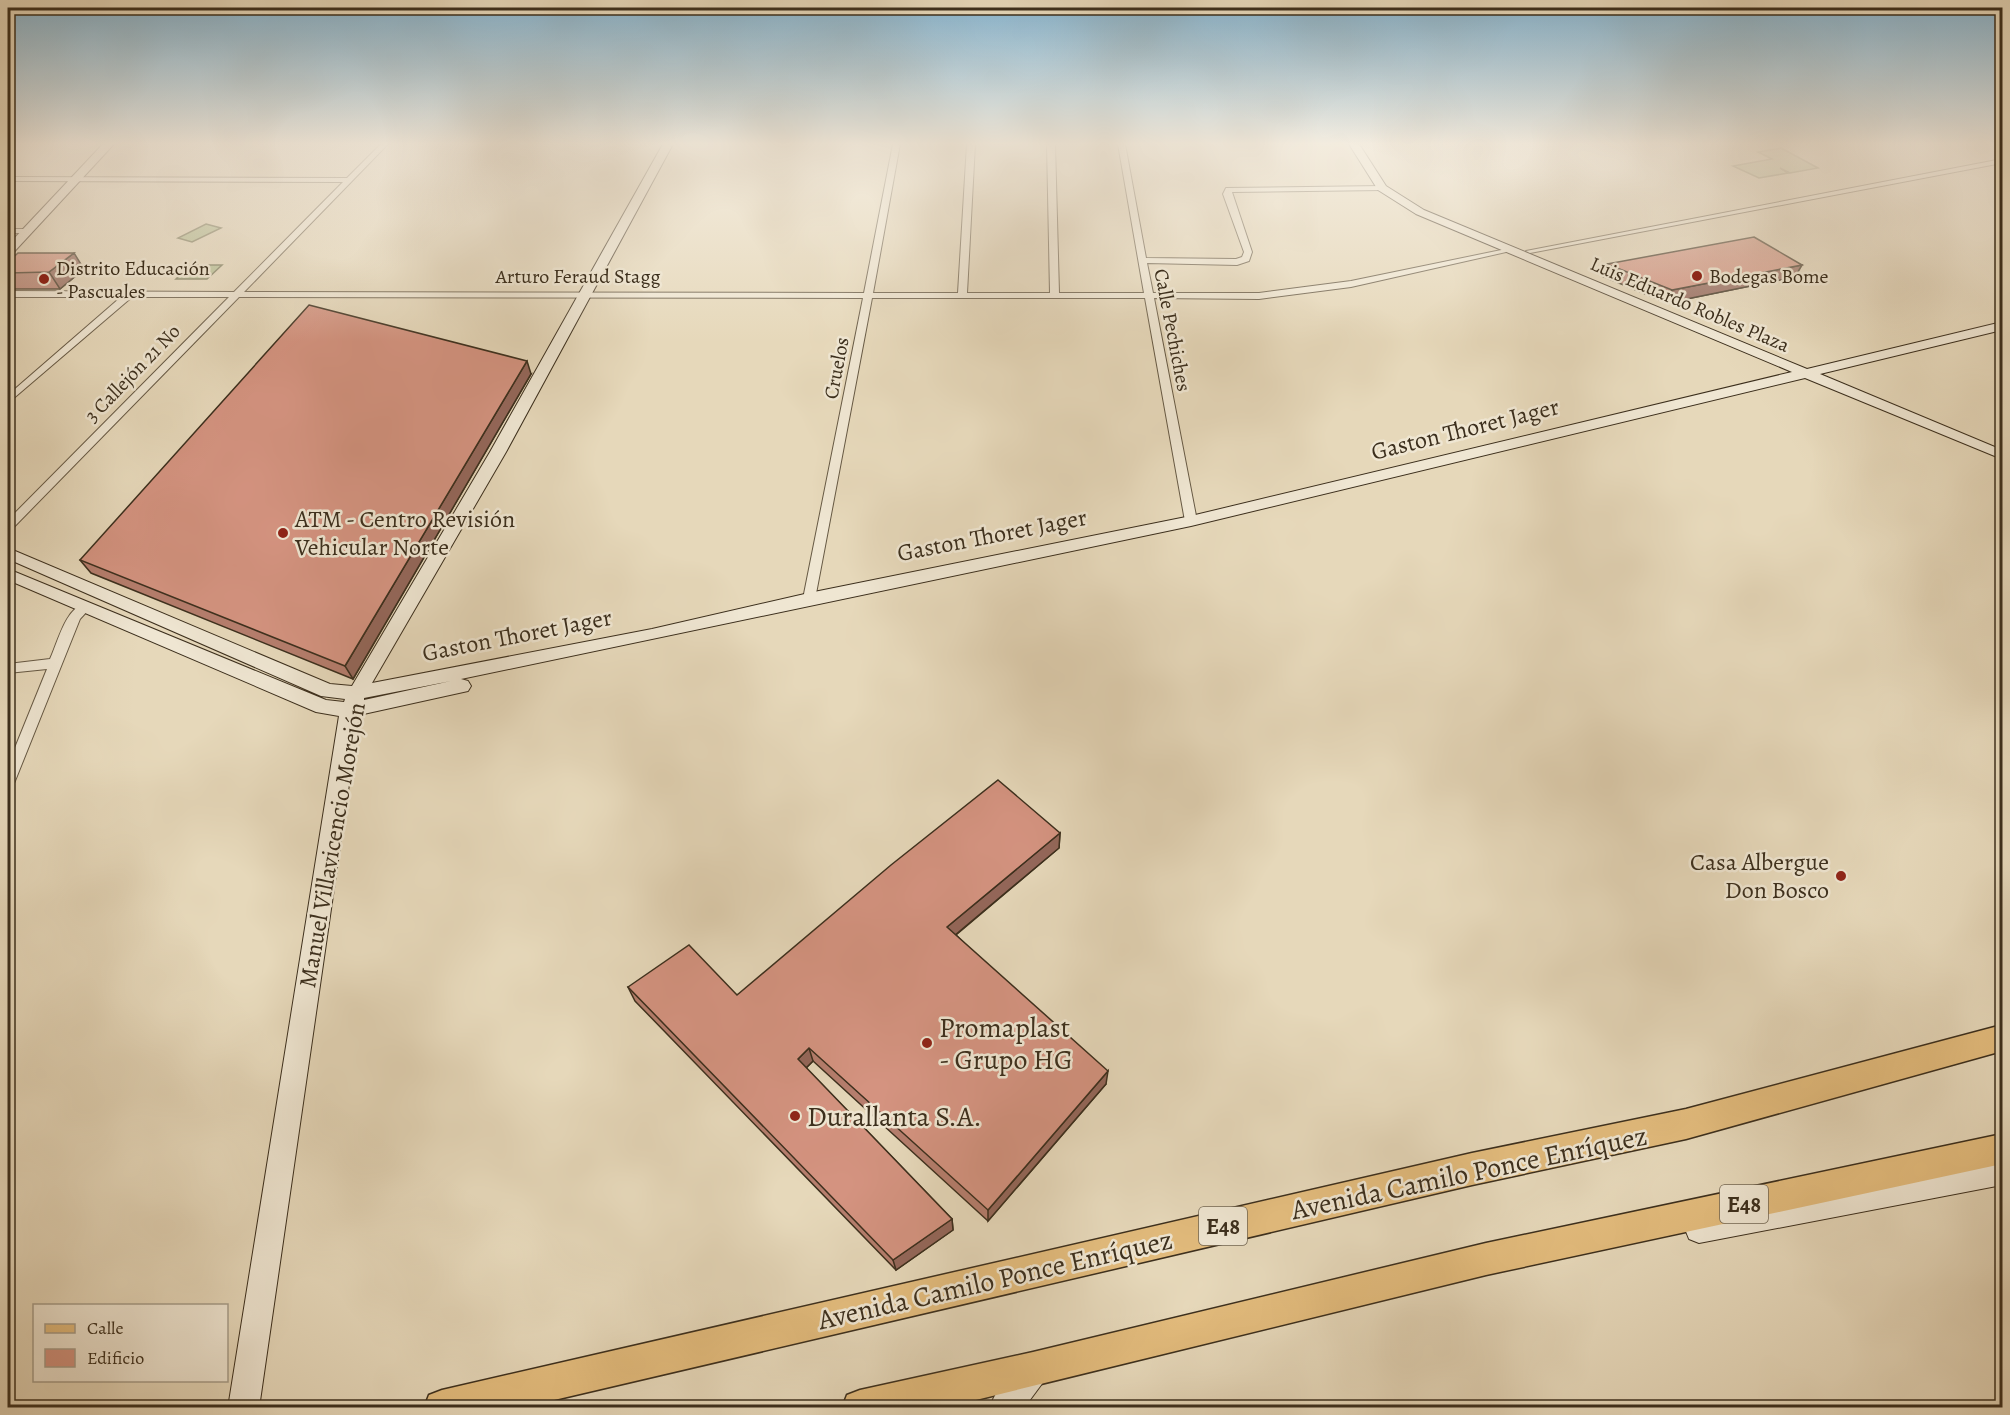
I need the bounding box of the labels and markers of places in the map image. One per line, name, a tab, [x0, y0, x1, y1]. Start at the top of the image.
place label: Distrito Educación - Pascuales	[56, 255, 210, 305]
place label: Bodegas Bome	[1709, 263, 1829, 290]
marker: Bodegas Bome	[1690, 269, 1704, 283]
marker: Distrito Educación - Pascuales	[37, 272, 51, 286]
place label: ATM - Centro Revisión Vehicular Norte	[294, 503, 515, 563]
marker: ATM - Centro Revisión Vehicular Norte	[276, 526, 290, 540]
place label: Casa Albergue Don Bosco	[1690, 846, 1829, 906]
marker: Casa Albergue Don Bosco	[1834, 869, 1848, 883]
place label: Promaplast - Grupo HG	[939, 1009, 1073, 1079]
marker: Promaplast - Grupo HG	[920, 1036, 934, 1050]
place label: Durallanta S.A.	[807, 1098, 982, 1136]
marker: Durallanta S.A.	[788, 1109, 802, 1123]

